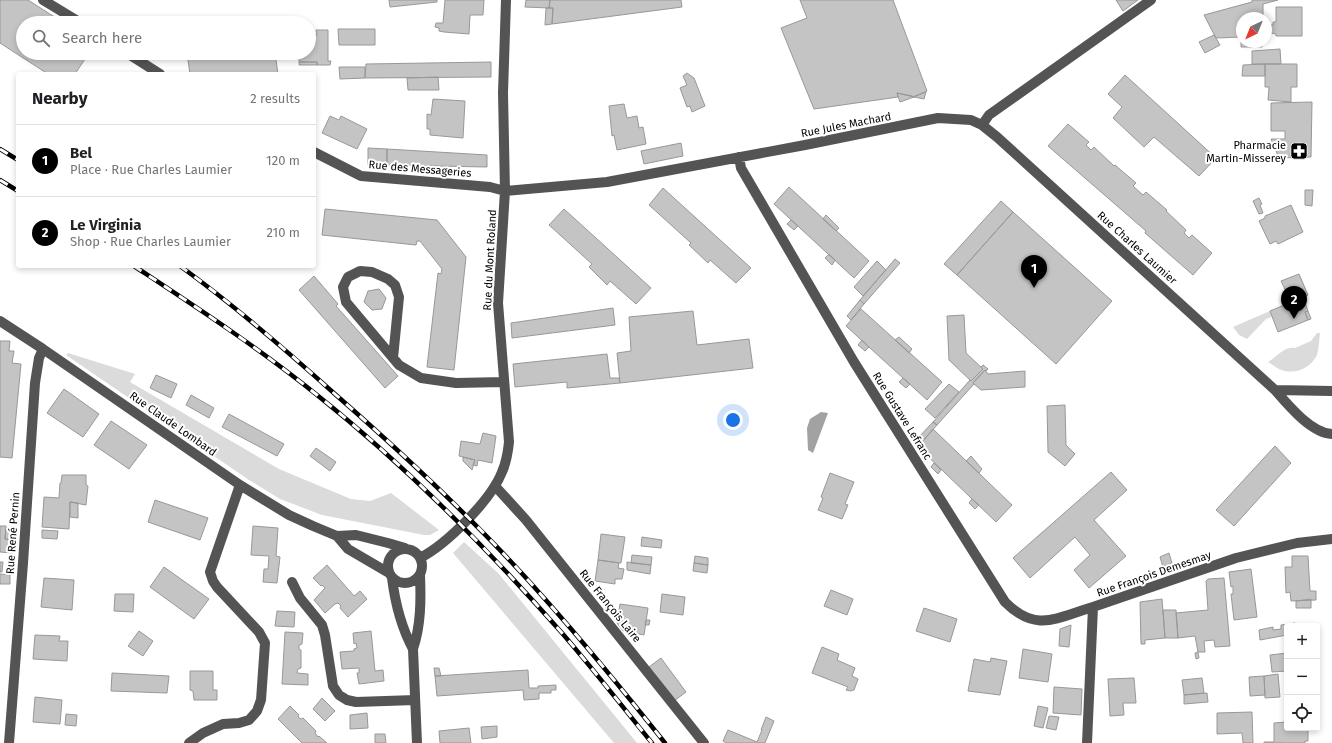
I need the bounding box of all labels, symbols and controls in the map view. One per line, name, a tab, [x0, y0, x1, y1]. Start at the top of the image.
north arrow	[1236, 12, 1272, 48]
search box	[16, 16, 316, 60]
icon: search	[30, 27, 52, 49]
text: Search here	[62, 29, 142, 47]
text: Nearby	[32, 88, 87, 109]
text: 2 results	[250, 91, 300, 106]
street label: Rue Jules Machard	[800, 110, 892, 140]
place label: Pharmacie Martin-Misserey	[1206, 139, 1287, 165]
pharmacy icon: Pharmacie Martin-Misserey	[1289, 141, 1309, 161]
text: Bel	[70, 144, 92, 162]
text: 1	[42, 153, 48, 168]
text: 120 m	[266, 153, 300, 168]
street label: Rue des Messageries	[368, 158, 472, 180]
text: Place · Rue Charles Laumier	[70, 162, 232, 177]
street label: Rue du Mont Roland	[481, 209, 499, 311]
street label: Rue Charles Laumier	[1095, 209, 1180, 288]
text: Le Virginia	[70, 216, 141, 234]
text: 2	[42, 225, 48, 240]
text: 210 m	[266, 225, 300, 240]
text: Shop · Rue Charles Laumier	[70, 234, 231, 249]
pin: 1	[1021, 255, 1047, 288]
pin: 2	[1281, 286, 1307, 319]
street label: Rue Gustave Lefranc	[870, 370, 934, 462]
street label: Rue Claude Lombard	[127, 389, 219, 459]
your location	[723, 410, 743, 430]
street label: Rue René Pernin	[4, 492, 22, 574]
street label: Rue François Demesmay	[1095, 548, 1213, 600]
street label: Rue François Laire	[577, 567, 643, 645]
map controls	[1284, 623, 1320, 731]
button: +	[1284, 623, 1320, 659]
button: −	[1284, 659, 1320, 695]
button: locate	[1284, 695, 1320, 731]

